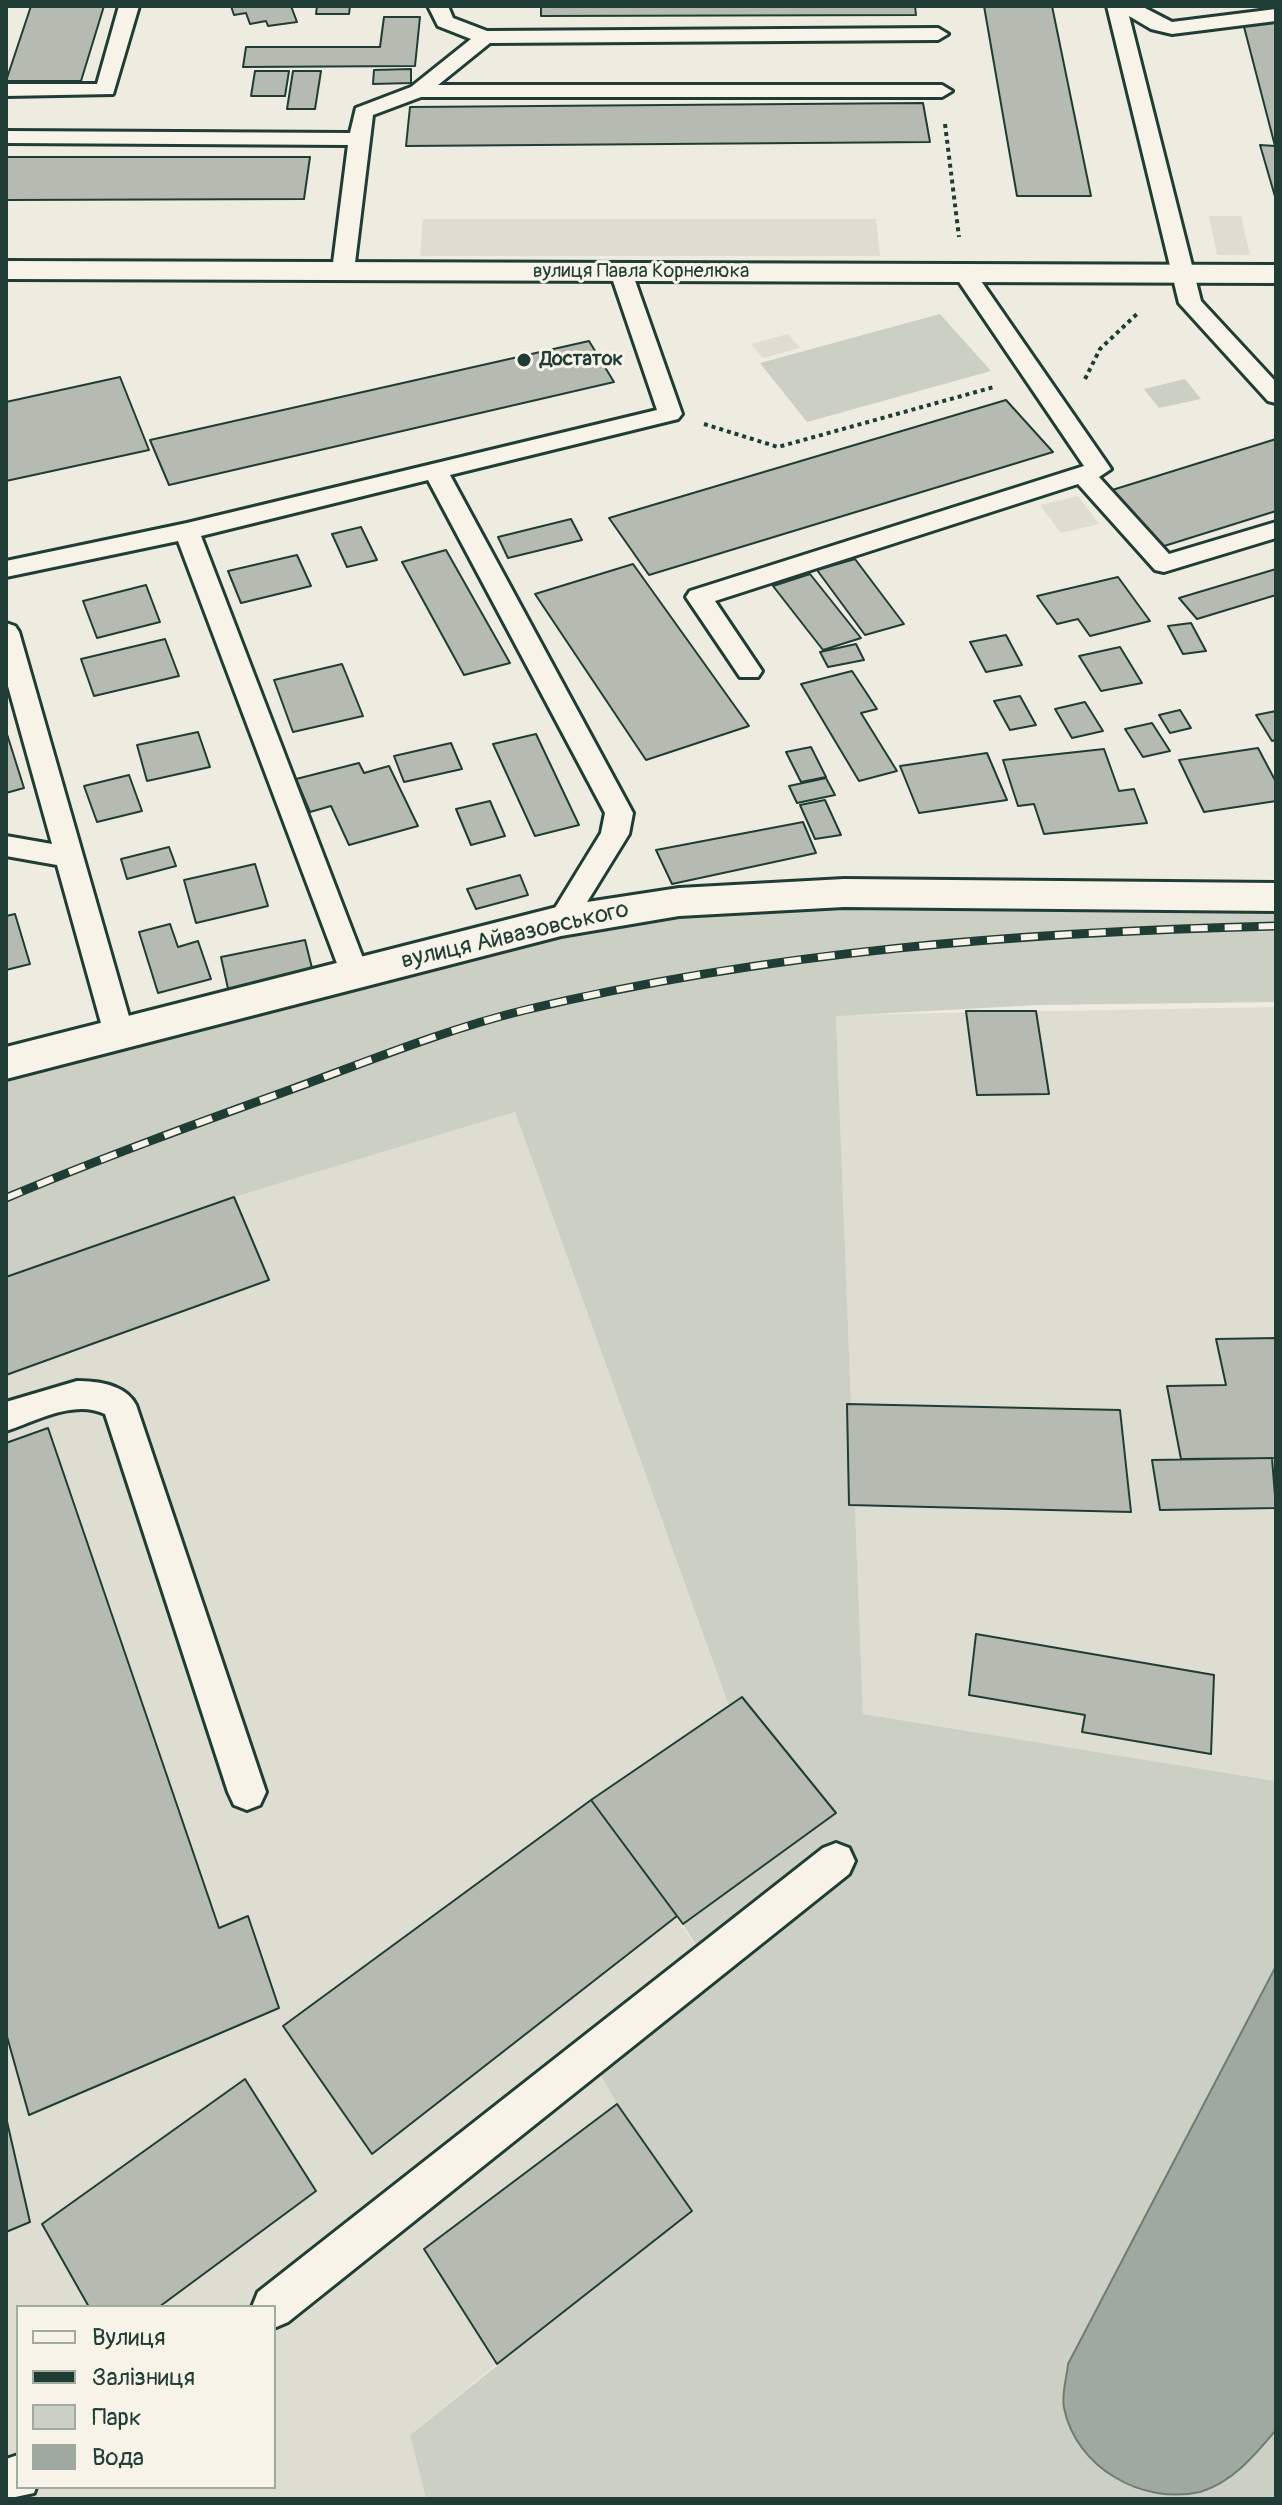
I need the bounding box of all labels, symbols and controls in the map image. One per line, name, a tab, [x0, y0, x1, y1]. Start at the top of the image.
street label: вулиця Павла Корнелюка	[533, 260, 749, 284]
place label: Достаток	[540, 348, 623, 372]
marker: Достаток	[515, 351, 533, 369]
street label: вулиця Айвазовського	[398, 896, 632, 976]
legend	[16, 2305, 276, 2489]
text: Вулиця	[92, 2323, 165, 2352]
text: Залізниця	[92, 2363, 195, 2392]
text: Парк	[92, 2403, 141, 2432]
text: Вода	[92, 2443, 144, 2472]

